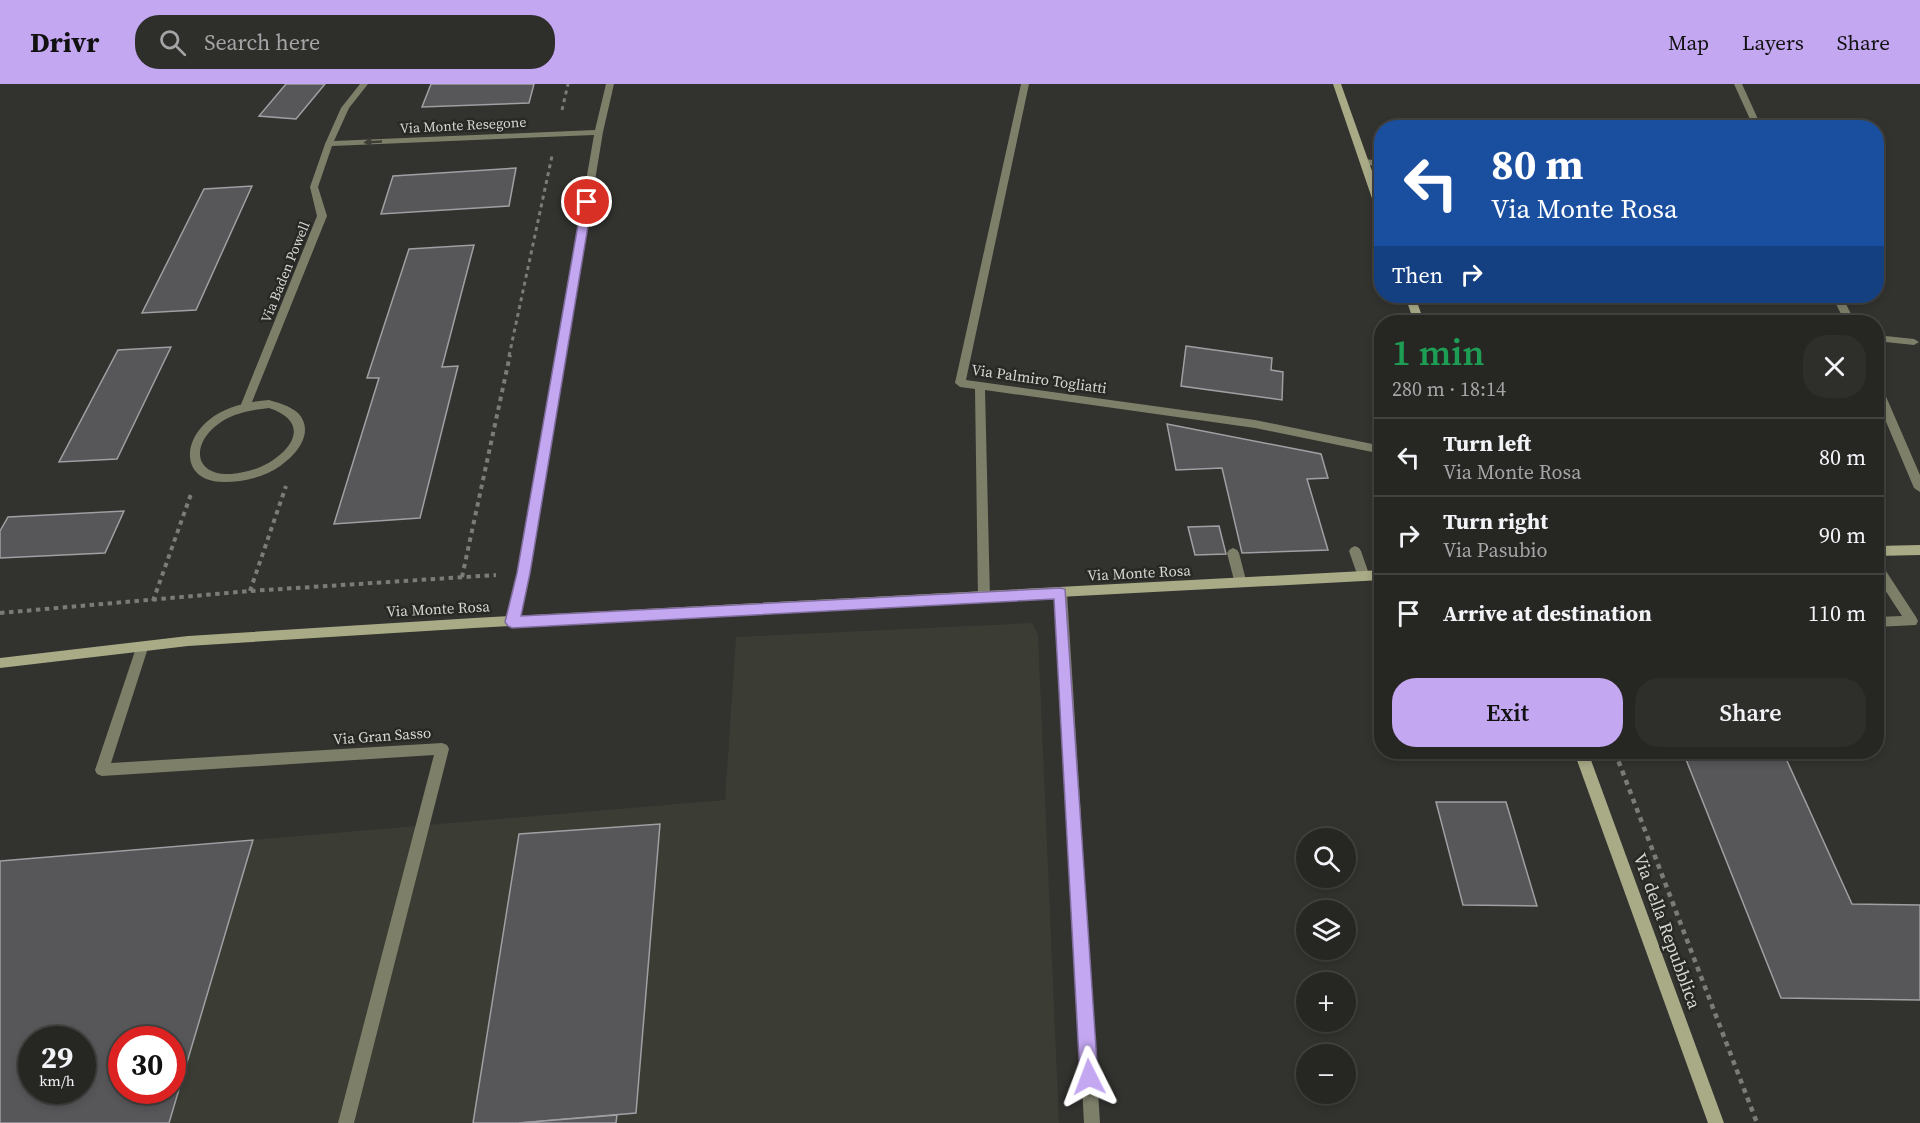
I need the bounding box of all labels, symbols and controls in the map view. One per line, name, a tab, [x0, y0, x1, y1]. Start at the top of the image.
search box	[135, 15, 555, 69]
text: Drivr	[30, 23, 99, 61]
icon: search	[156, 26, 189, 59]
text: Search here	[204, 27, 320, 57]
text: Map	[1668, 28, 1709, 57]
text: Layers	[1742, 28, 1804, 57]
text: Share	[1837, 28, 1890, 57]
street label: Via Monte Resegone	[399, 112, 527, 138]
text: 80 m	[1491, 135, 1584, 193]
one-way arrow	[363, 138, 382, 147]
icon: left	[1392, 144, 1470, 222]
pin	[561, 176, 612, 227]
icon: arrive	[570, 185, 603, 218]
text: Via Monte Rosa	[1491, 190, 1678, 227]
street label: Via Baden Powell	[256, 218, 314, 326]
icon: right	[1455, 258, 1488, 291]
text: Then	[1392, 260, 1443, 290]
text: 1 min	[1392, 328, 1484, 377]
button: close	[1803, 335, 1866, 398]
street label: Via Palmiro Togliatti	[970, 359, 1108, 398]
text: 280 m · 18:14	[1392, 375, 1506, 403]
text: Turn left	[1443, 428, 1531, 458]
icon: left	[1392, 441, 1425, 474]
text: 80 m	[1819, 442, 1866, 472]
text: Via Monte Rosa	[1443, 458, 1581, 486]
text: Turn right	[1443, 506, 1548, 536]
icon: right	[1392, 519, 1425, 552]
text: 90 m	[1819, 520, 1866, 550]
text: Via Pasubio	[1443, 536, 1547, 564]
street label: Via Monte Rosa	[1087, 559, 1192, 586]
street label: Via Monte Rosa	[386, 595, 491, 622]
icon: arrive	[1392, 597, 1425, 630]
text: Arrive at destination	[1443, 598, 1652, 628]
text: 110 m	[1808, 598, 1866, 628]
button: Exit	[1392, 678, 1623, 747]
button: Share	[1635, 678, 1866, 747]
street label: Via Gran Sasso	[332, 722, 432, 749]
map controls	[1296, 828, 1356, 1104]
button: search	[1296, 828, 1356, 888]
street label: Via della Repubblica	[1628, 850, 1708, 1013]
button: layers	[1296, 900, 1356, 960]
button: +	[1296, 972, 1356, 1032]
speed limit sign: 30	[108, 1026, 186, 1104]
text: 29	[41, 1037, 73, 1078]
button: −	[1296, 1044, 1356, 1104]
position arrow	[1057, 1045, 1121, 1109]
text: km/h	[39, 1070, 75, 1091]

